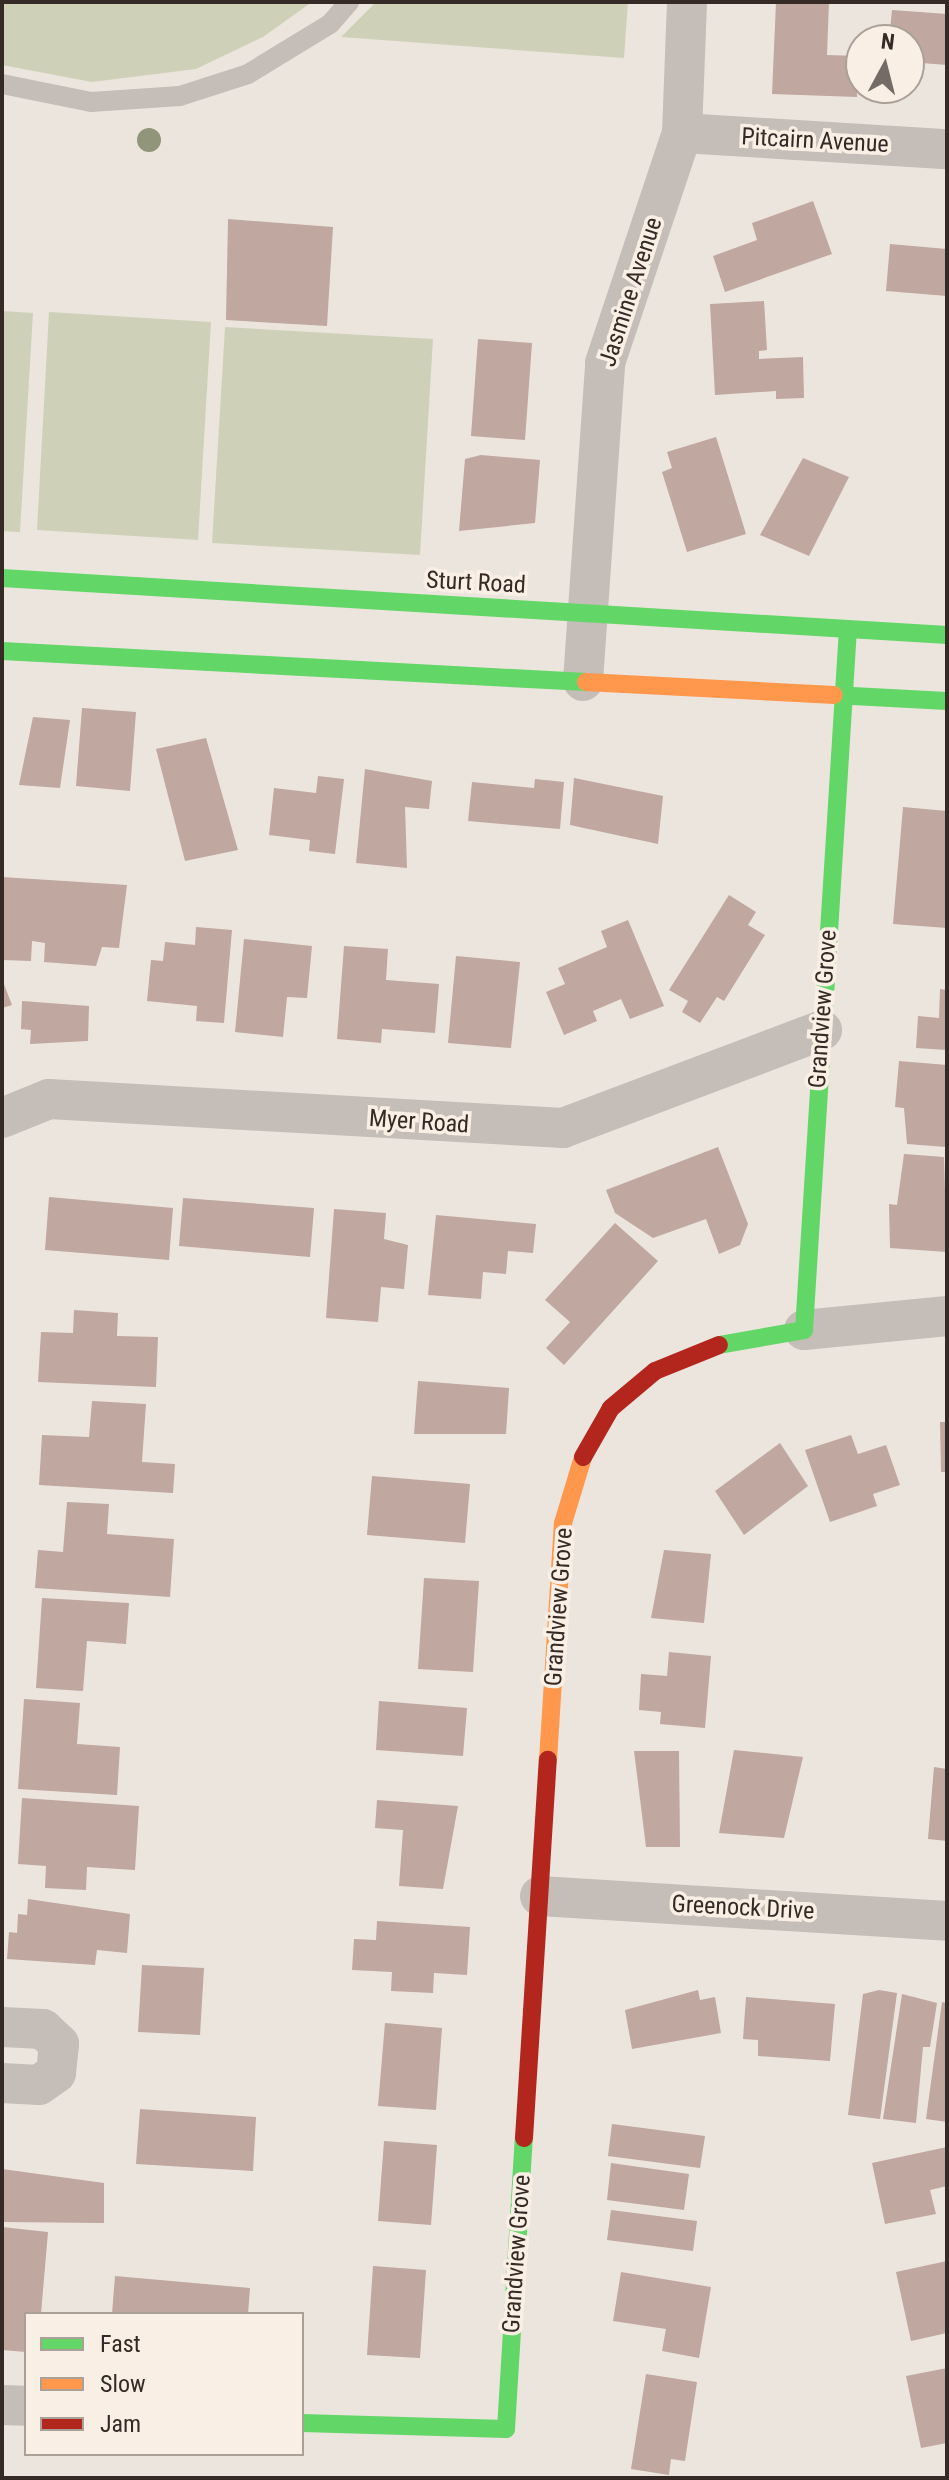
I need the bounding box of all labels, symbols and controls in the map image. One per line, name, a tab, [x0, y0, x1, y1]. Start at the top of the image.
north arrow	[845, 24, 925, 104]
text: N	[880, 28, 896, 55]
street label: Pitcairn Avenue	[741, 123, 889, 159]
street label: Jasmine Avenue	[593, 214, 669, 370]
street label: Sturt Road	[425, 566, 527, 600]
street label: Grandview Grove	[803, 929, 843, 1089]
street label: Myer Road	[368, 1104, 470, 1140]
street label: Grandview Grove	[539, 1527, 579, 1687]
street label: Greenock Drive	[671, 1890, 815, 1926]
street label: Grandview Grove	[497, 2174, 537, 2334]
legend	[24, 2312, 304, 2456]
text: Fast	[100, 2330, 141, 2358]
text: Slow	[100, 2370, 146, 2398]
text: Jam	[100, 2410, 141, 2438]

